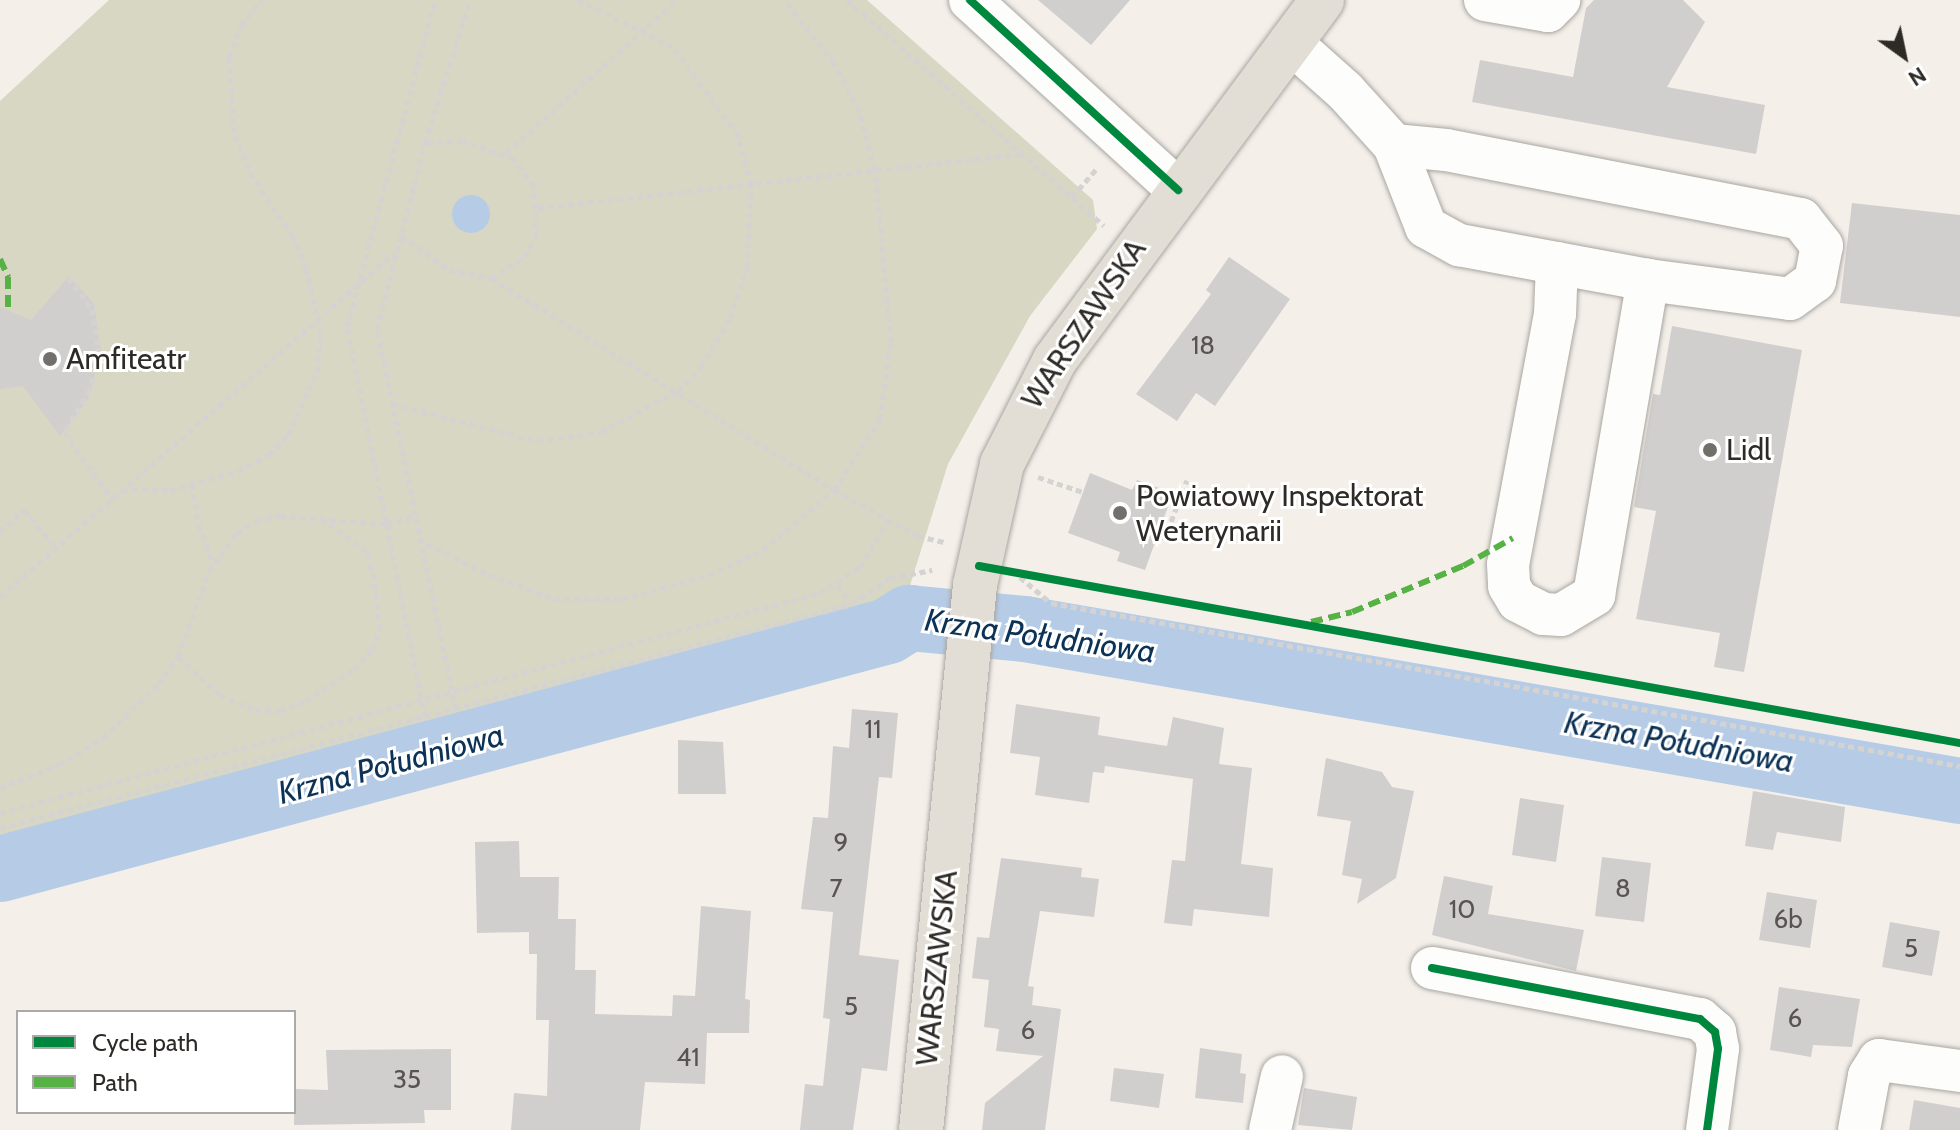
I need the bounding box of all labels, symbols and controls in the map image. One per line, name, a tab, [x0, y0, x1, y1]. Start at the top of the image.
north arrow	[1864, 16, 1944, 96]
text: N	[1903, 61, 1931, 92]
street label: WARSZAWSKA	[1014, 232, 1154, 416]
house number: 18	[1191, 330, 1215, 362]
place label: Amfiteatr	[66, 341, 186, 377]
marker: Amfiteatr	[41, 350, 59, 368]
place label: Lidl	[1726, 432, 1771, 468]
marker: Lidl	[1701, 441, 1719, 459]
place label: Powiatowy Inspektorat Weterynarii	[1136, 478, 1423, 548]
marker: Powiatowy Inspektorat Weterynarii	[1111, 504, 1129, 522]
water label: Krzna Południowa	[922, 601, 1158, 671]
water label: Krzna Południowa	[1561, 703, 1797, 781]
house number: 11	[865, 714, 881, 746]
water label: Krzna Południowa	[274, 715, 508, 813]
house number: 9	[834, 827, 848, 859]
street label: WARSZAWSKA	[909, 868, 965, 1068]
house number: 7	[829, 873, 843, 905]
house number: 8	[1615, 873, 1631, 905]
house number: 10	[1449, 894, 1475, 926]
house number: 6b	[1773, 904, 1803, 936]
house number: 5	[1904, 933, 1918, 965]
house number: 5	[844, 991, 858, 1023]
house number: 6	[1788, 1003, 1802, 1035]
legend	[16, 1010, 296, 1114]
house number: 6	[1021, 1015, 1035, 1047]
text: Cycle path	[92, 1028, 198, 1057]
house number: 41	[676, 1042, 700, 1074]
house number: 35	[393, 1064, 421, 1096]
text: Path	[92, 1068, 138, 1097]

